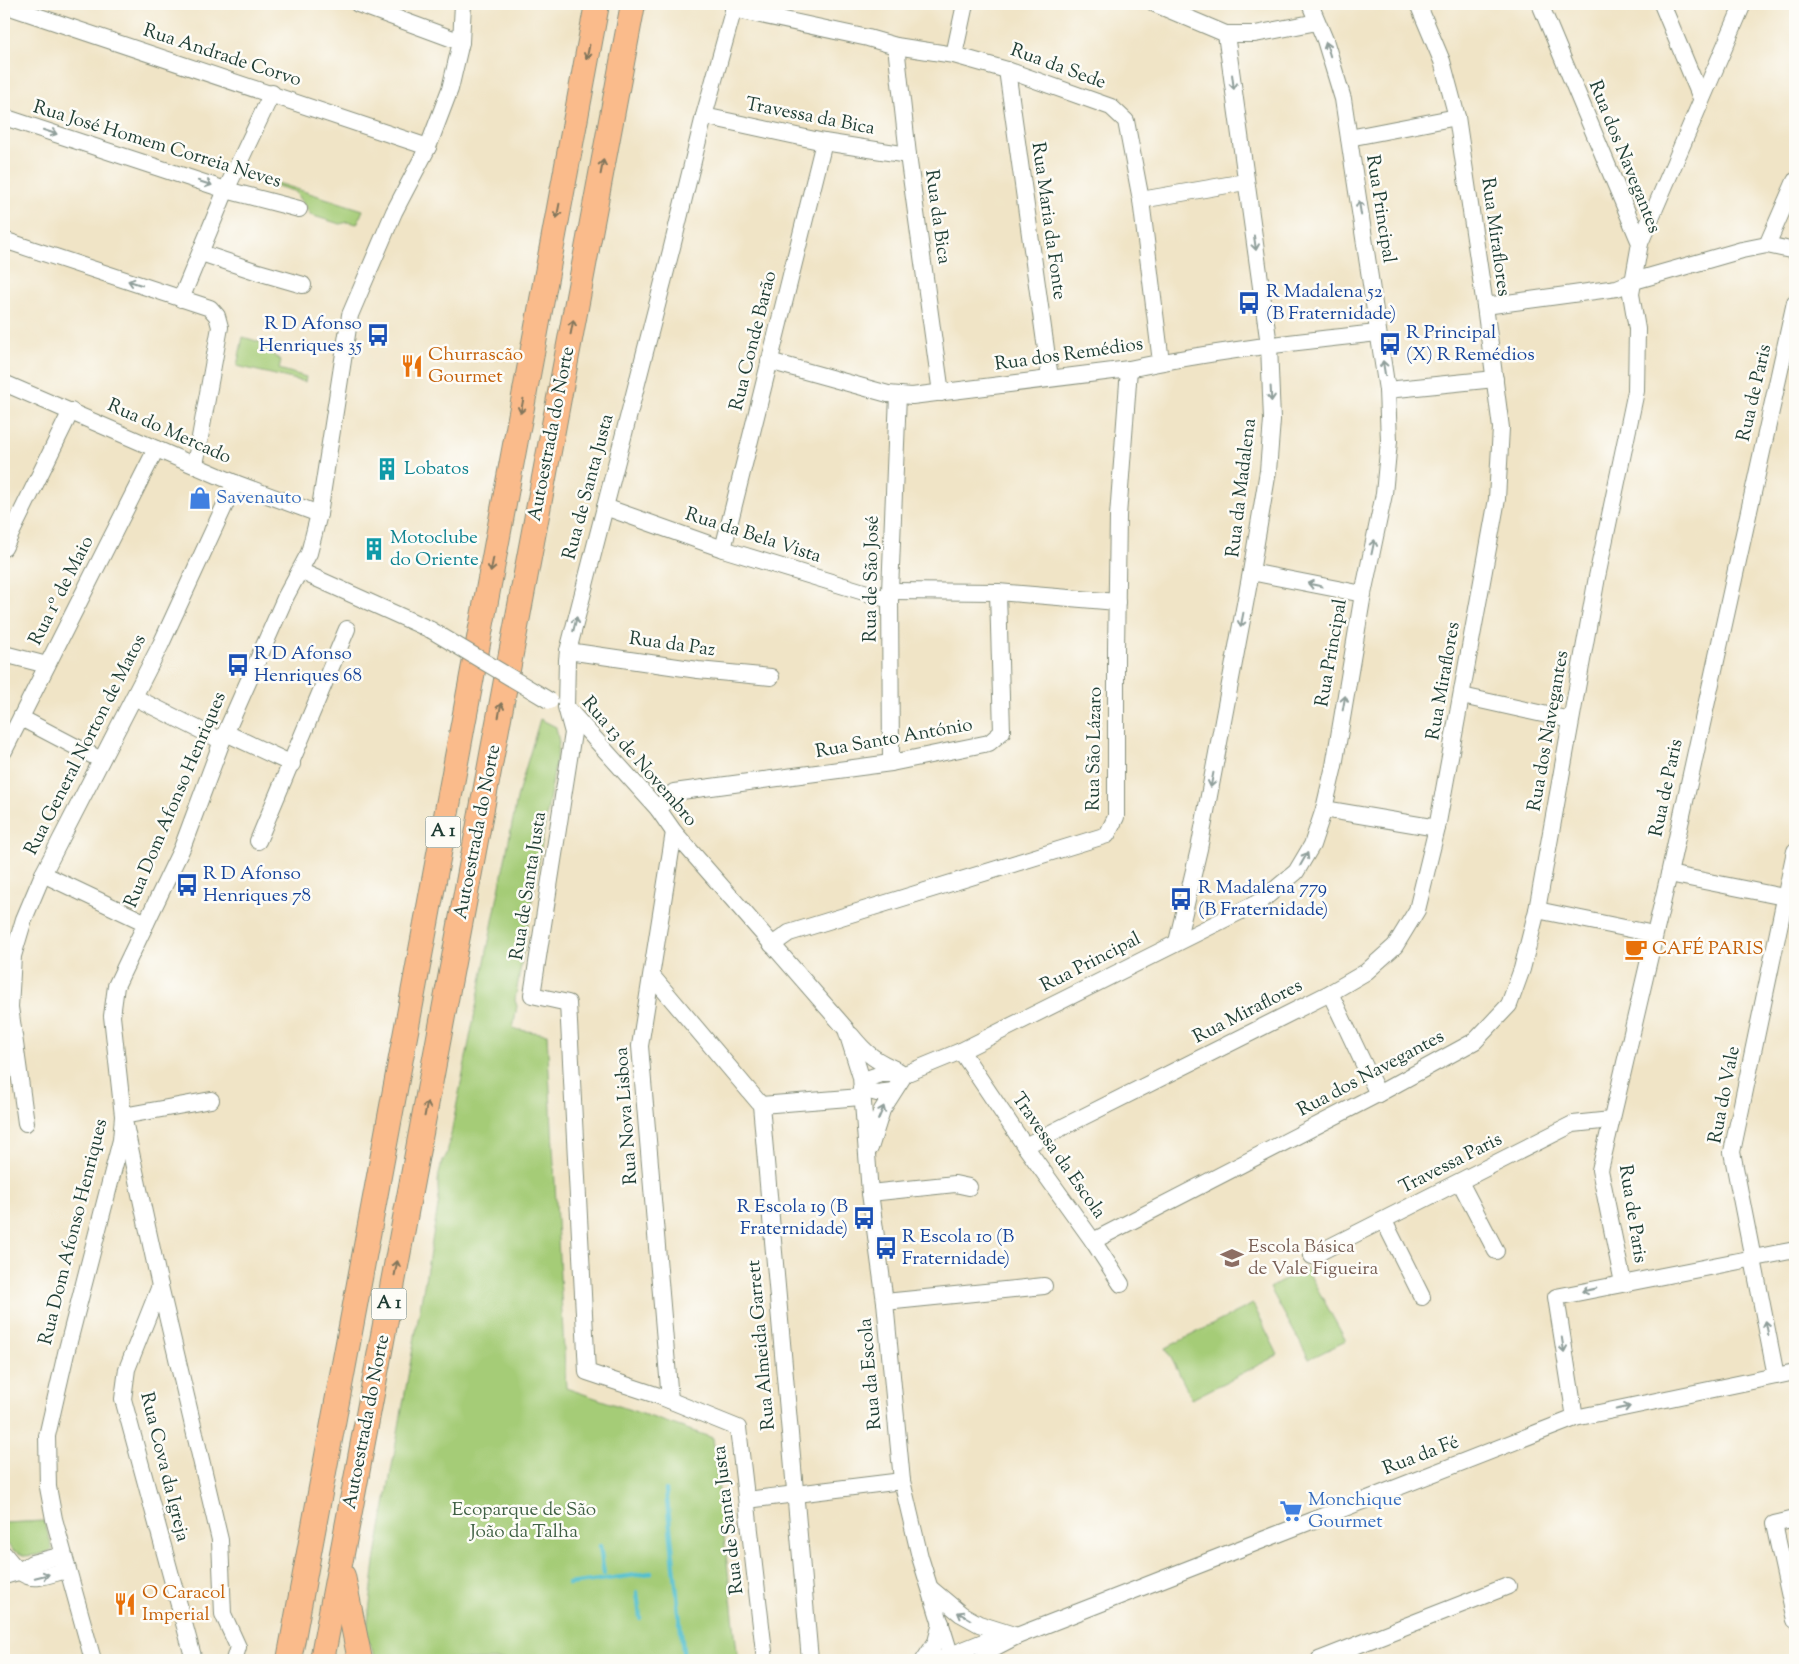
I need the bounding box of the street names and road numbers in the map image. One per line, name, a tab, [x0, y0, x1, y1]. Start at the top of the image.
street label: Rua Andrade Corvo	[139, 18, 305, 94]
street label: Rua da Sede	[1006, 37, 1110, 97]
street label: Rua dos Navegantes	[1581, 76, 1667, 238]
street label: Travessa da Bica	[743, 91, 877, 143]
street label: Rua José Homem Correia Neves	[30, 94, 284, 196]
street label: Rua Maria da Fonte	[1024, 141, 1072, 302]
street label: Rua Principal	[1358, 153, 1402, 265]
street label: Rua da Bica	[917, 168, 957, 266]
street label: Rua Miraflores	[1473, 176, 1517, 298]
street label: Rua Conde Barão	[724, 268, 784, 414]
street label: Rua dos Remédios	[993, 331, 1145, 379]
street label: Rua de Paris	[1731, 342, 1779, 444]
street label: Autoestrada do Norte	[522, 344, 582, 524]
street label: Rua do Mercado	[103, 393, 235, 471]
street label: Rua de Santa Justa	[557, 411, 621, 563]
street label: Rua da Madalena	[1220, 417, 1264, 559]
street label: Rua da Bela Vista	[682, 501, 825, 571]
street label: Rua de São José	[857, 515, 887, 643]
street label: Rua 1º de Maio	[23, 532, 101, 650]
street label: Rua Principal	[1309, 597, 1355, 709]
street label: Rua Miraflores	[1420, 620, 1468, 742]
street label: Rua da Paz	[627, 626, 717, 664]
street label: Rua General Norton de Matos	[18, 630, 154, 860]
street label: Rua dos Navegantes	[1522, 648, 1576, 814]
street label: Rua São Lázaro	[1080, 687, 1110, 811]
street label: Rua Dom Afonso Henriques	[118, 688, 234, 912]
street label: Rua 13 de Novembro	[575, 691, 703, 833]
street label: Rua Santo António	[813, 712, 975, 766]
street label: Rua de Paris	[1643, 737, 1691, 839]
street label: Autoestrada do Norte	[448, 742, 508, 922]
street label: Rua de Santa Justa	[504, 810, 554, 962]
road number: A 1	[426, 816, 460, 848]
street label: Rua Principal	[1036, 926, 1146, 1000]
street label: Rua Miraflores	[1189, 973, 1307, 1051]
street label: Rua dos Navegantes	[1293, 1024, 1449, 1124]
street label: Rua do Vale	[1702, 1044, 1748, 1146]
street label: Rua Nova Lisboa	[609, 1046, 645, 1186]
street label: Travessa da Escola	[1004, 1087, 1112, 1225]
street label: Rua Dom Afonso Henriques	[33, 1116, 115, 1348]
street label: Travessa Paris	[1395, 1126, 1507, 1202]
street label: Rua de Paris	[1611, 1163, 1653, 1265]
street label: Rua Almeida Garrett	[741, 1258, 783, 1431]
road number: A 1	[372, 1288, 406, 1320]
street label: Rua da Escola	[853, 1317, 889, 1431]
street label: Autoestrada do Norte	[337, 1332, 397, 1512]
street label: Rua Cova da Igreja	[132, 1389, 196, 1545]
street label: Rua da Fé	[1379, 1429, 1463, 1483]
street label: Rua de Santa Justa	[706, 1444, 752, 1596]

